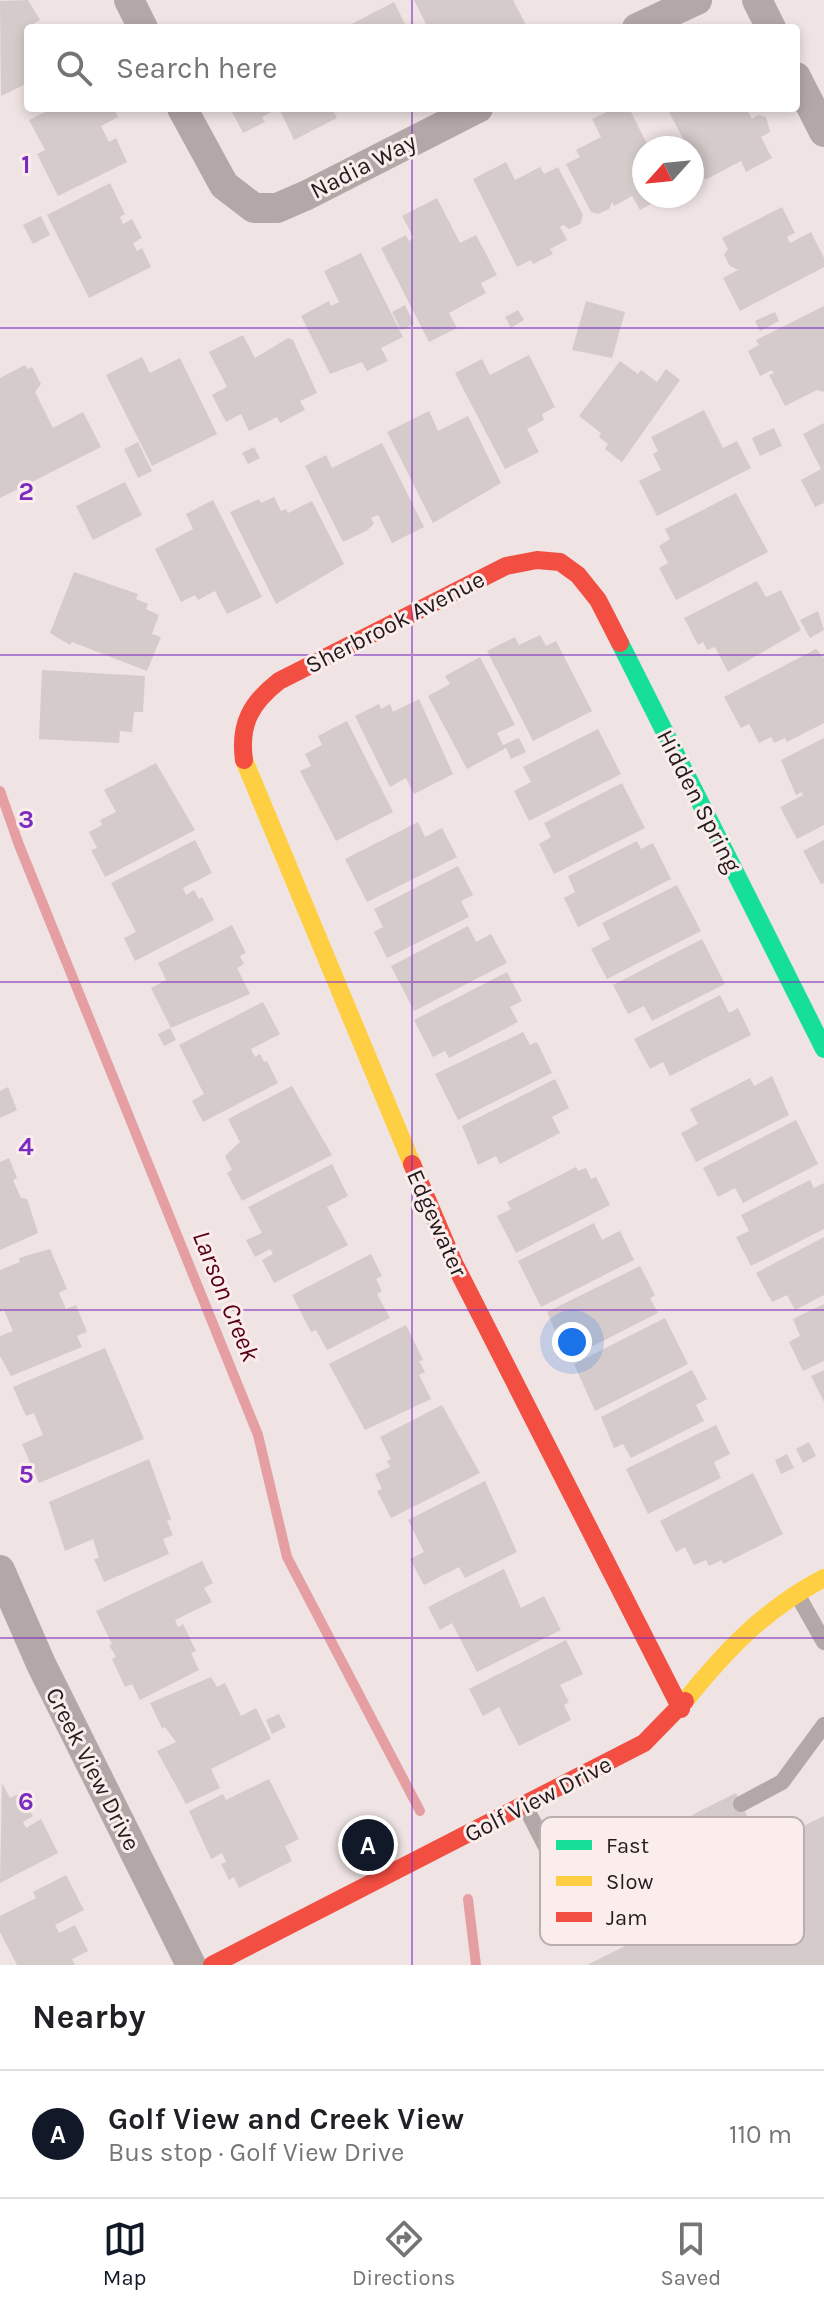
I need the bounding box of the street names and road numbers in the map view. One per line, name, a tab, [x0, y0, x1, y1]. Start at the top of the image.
street label: Nadia Way	[305, 127, 421, 205]
street label: Sherbrook Avenue	[301, 565, 489, 679]
street label: Hidden Spring	[651, 725, 747, 877]
street label: Edgewater	[401, 1165, 473, 1281]
street label: Creek View Drive	[40, 1683, 146, 1855]
street label: Golf View Drive	[460, 1750, 616, 1848]

